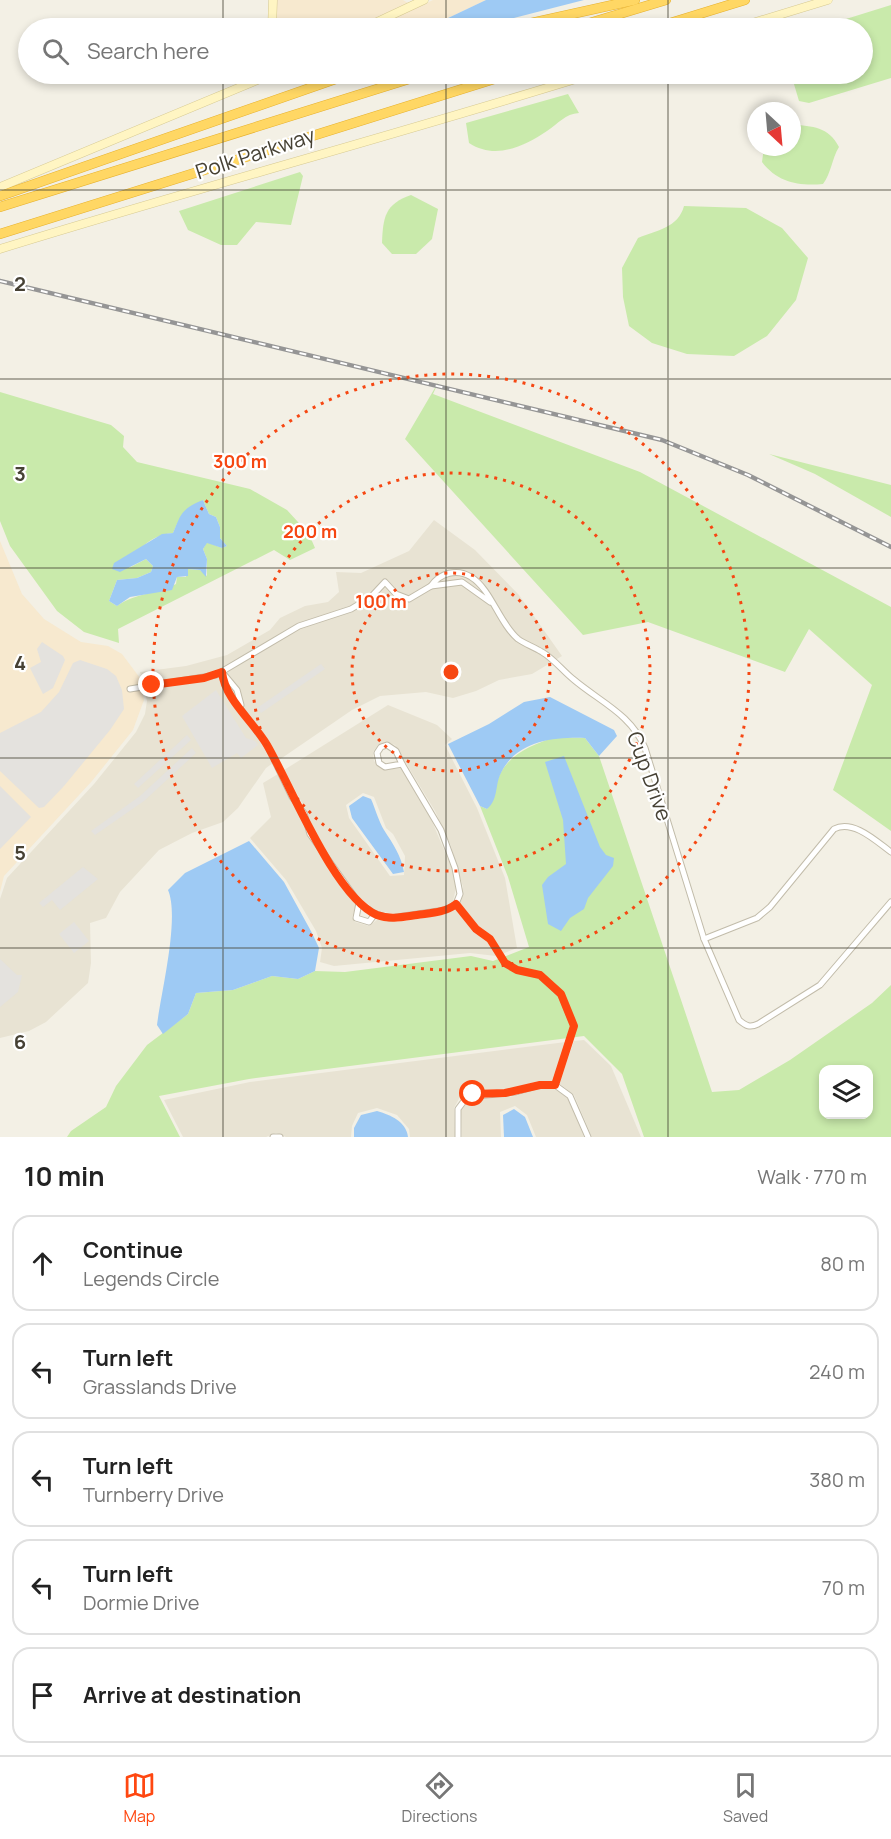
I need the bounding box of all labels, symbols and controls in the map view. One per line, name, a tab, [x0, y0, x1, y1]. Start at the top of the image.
search box	[18, 18, 873, 84]
icon: search	[39, 35, 72, 68]
text: Search here	[87, 36, 209, 66]
north arrow	[747, 102, 801, 156]
street label: Polk Parkway	[192, 121, 318, 185]
text: 2	[14, 270, 26, 297]
text: 300 m	[213, 449, 267, 473]
text: 3	[14, 460, 26, 487]
text: 200 m	[283, 519, 337, 543]
text: 100 m	[355, 589, 407, 613]
text: 4	[14, 649, 26, 676]
centre of rings	[441, 662, 461, 682]
route end	[138, 671, 164, 697]
street label: Cup Drive	[621, 727, 679, 825]
text: 5	[14, 839, 26, 866]
text: 6	[14, 1028, 26, 1055]
map controls	[819, 1065, 873, 1119]
button: layers	[819, 1065, 873, 1119]
route start	[459, 1080, 485, 1106]
text: 10 min	[24, 1158, 105, 1194]
text: Walk · 770 m	[757, 1163, 867, 1190]
text: Continue	[83, 1235, 183, 1265]
icon: ahead	[26, 1247, 59, 1280]
text: 80 m	[820, 1250, 865, 1277]
text: Legends Circle	[83, 1265, 219, 1292]
text: Turn left	[83, 1343, 173, 1373]
icon: left	[26, 1355, 59, 1388]
text: 240 m	[809, 1358, 865, 1385]
text: Grasslands Drive	[83, 1373, 237, 1400]
text: Turn left	[83, 1451, 173, 1481]
icon: left	[26, 1463, 59, 1496]
text: 380 m	[809, 1466, 865, 1493]
text: Turnberry Drive	[83, 1481, 224, 1508]
text: Turn left	[83, 1559, 173, 1589]
icon: left	[26, 1571, 59, 1604]
text: 70 m	[822, 1574, 865, 1601]
text: Dormie Drive	[83, 1589, 200, 1616]
icon: arrive	[26, 1679, 59, 1712]
text: Arrive at destination	[83, 1680, 301, 1710]
tab: Map	[123, 1769, 156, 1827]
tab: Directions	[402, 1769, 477, 1827]
tab: Saved	[723, 1769, 768, 1827]

